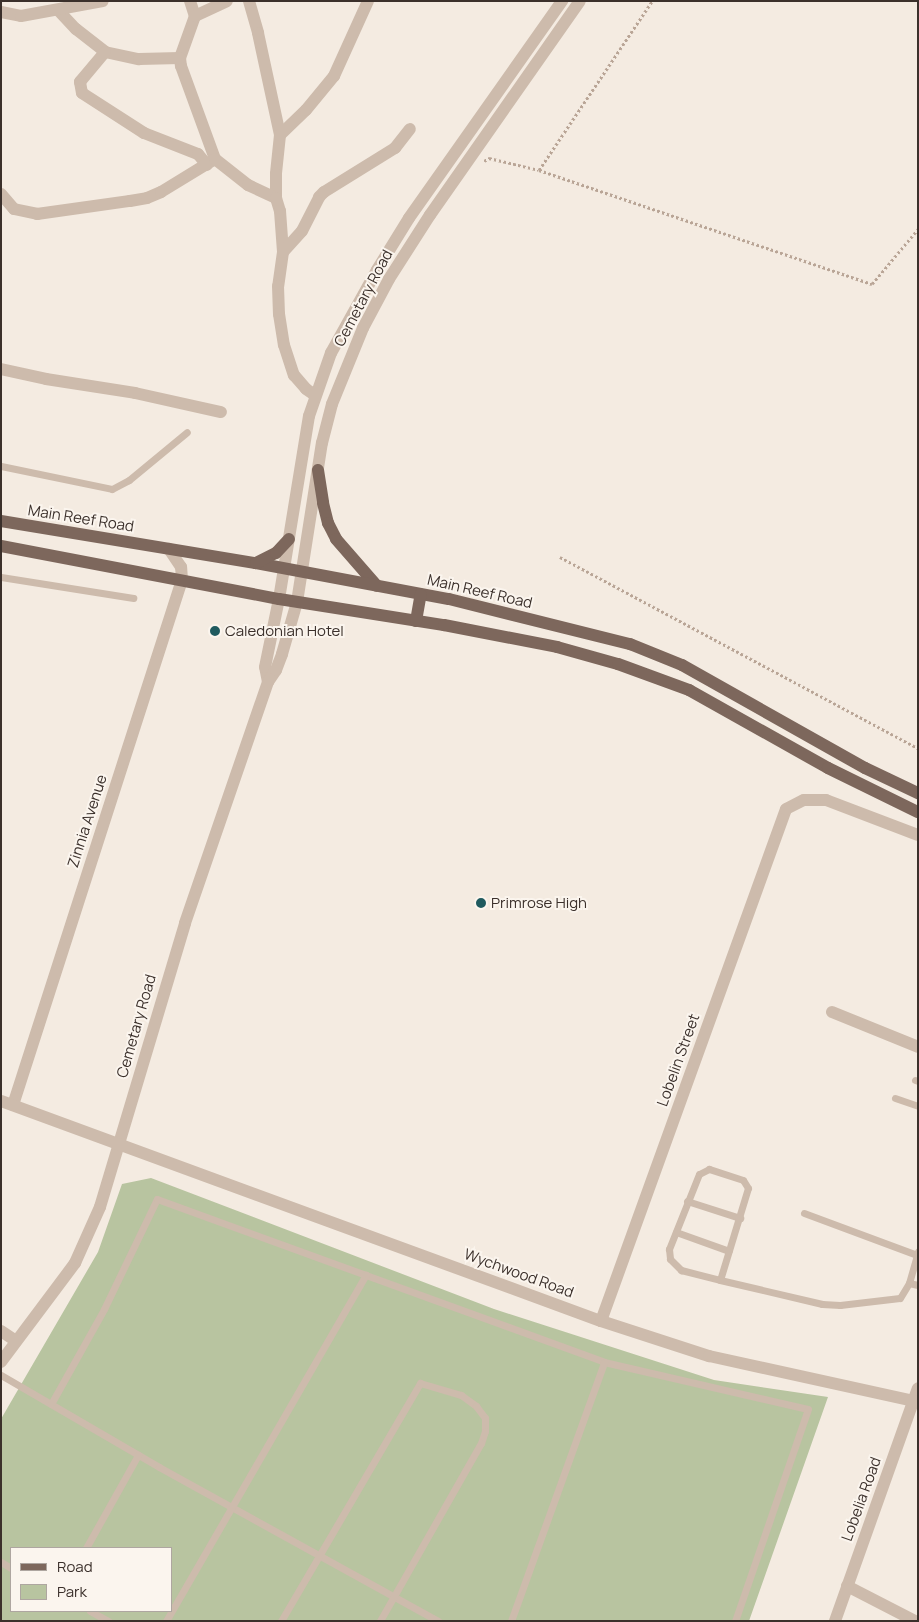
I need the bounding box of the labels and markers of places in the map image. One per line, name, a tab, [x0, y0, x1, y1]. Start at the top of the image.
place label: Caledonian Hotel	[225, 622, 344, 640]
marker: Caledonian Hotel	[209, 625, 221, 637]
place label: Primrose High	[491, 894, 587, 912]
marker: Primrose High	[475, 897, 487, 909]

